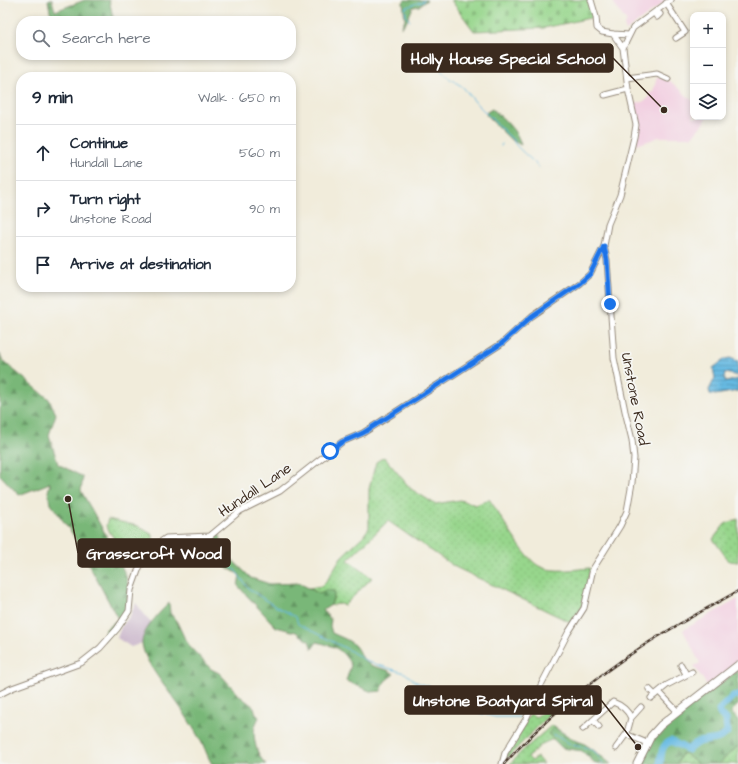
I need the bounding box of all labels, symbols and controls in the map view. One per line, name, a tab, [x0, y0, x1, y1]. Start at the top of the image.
map controls	[690, 12, 726, 120]
button: +	[690, 12, 726, 48]
search box	[16, 16, 296, 60]
icon: search	[30, 27, 52, 49]
text: Search here	[62, 28, 151, 49]
callout: Holly House Special School	[402, 44, 613, 72]
text: Holly House Special School	[410, 48, 606, 71]
button: −	[690, 48, 726, 84]
button: layers	[690, 84, 726, 120]
text: 9 min	[32, 86, 73, 110]
text: Walk · 650 m	[198, 89, 280, 107]
text: Continue	[70, 133, 128, 154]
icon: ahead	[32, 142, 54, 164]
text: 560 m	[239, 144, 280, 162]
text: Hundall Lane	[70, 154, 143, 172]
text: Turn right	[70, 189, 141, 210]
icon: right	[32, 198, 54, 220]
text: 90 m	[249, 200, 280, 218]
text: Unstone Road	[70, 210, 152, 228]
icon: arrive	[32, 254, 54, 276]
text: Arrive at destination	[70, 254, 211, 275]
route end	[601, 295, 619, 313]
street label: Unstone Road	[616, 351, 654, 447]
route start	[321, 442, 339, 460]
street label: Hundall Lane	[214, 458, 296, 522]
callout: Grasscroft Wood	[78, 539, 230, 567]
text: Grasscroft Wood	[86, 543, 223, 565]
callout: Unstone Boatyard Spiral	[405, 686, 601, 714]
text: Unstone Boatyard Spiral	[413, 690, 593, 713]

